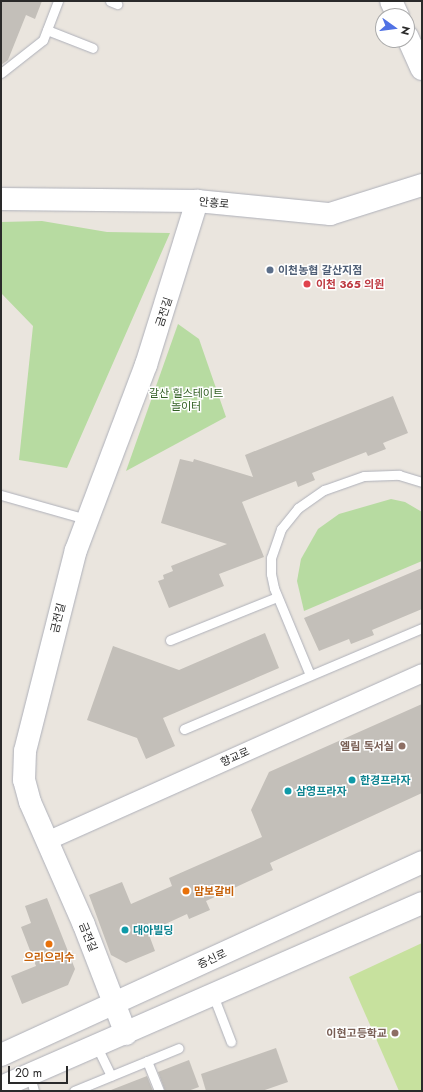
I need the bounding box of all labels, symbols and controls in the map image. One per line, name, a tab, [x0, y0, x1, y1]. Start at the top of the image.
north arrow	[375, 8, 415, 48]
text: N	[397, 24, 414, 37]
street label: 안흥로	[198, 195, 230, 211]
place label: 이천농협 갈산지점	[278, 263, 362, 277]
marker: 이천농협 갈산지점	[265, 265, 275, 275]
place label: 이천 365 의원	[316, 277, 384, 291]
marker: 이천 365 의원	[301, 278, 313, 290]
street label: 금전길	[153, 296, 175, 328]
park label: 갈산 힐스테이트 놀이터	[149, 387, 223, 413]
street label: 금전길	[48, 602, 68, 634]
place label: 엘림 독서실	[340, 739, 394, 753]
marker: 엘림 독서실	[397, 741, 407, 751]
street label: 향교로	[218, 745, 252, 769]
place label: 한경프라자	[360, 773, 411, 787]
marker: 한경프라자	[347, 775, 357, 785]
place label: 삼영프라자	[296, 784, 347, 798]
marker: 삼영프라자	[283, 786, 293, 796]
place label: 맘보갈비	[194, 884, 234, 898]
marker: 맘보갈비	[181, 886, 191, 896]
street label: 금전길	[76, 920, 100, 954]
place label: 대아빌딩	[133, 923, 173, 937]
marker: 대아빌딩	[120, 925, 130, 935]
marker: 으리으리수	[44, 939, 54, 949]
street label: 증신로	[195, 947, 229, 971]
place label: 으리으리수	[24, 950, 74, 964]
place label: 이현고등학교	[326, 1026, 387, 1040]
marker: 이현고등학교	[390, 1028, 400, 1038]
scale bar	[10, 1058, 70, 1084]
text: 20 m	[15, 1064, 42, 1082]

